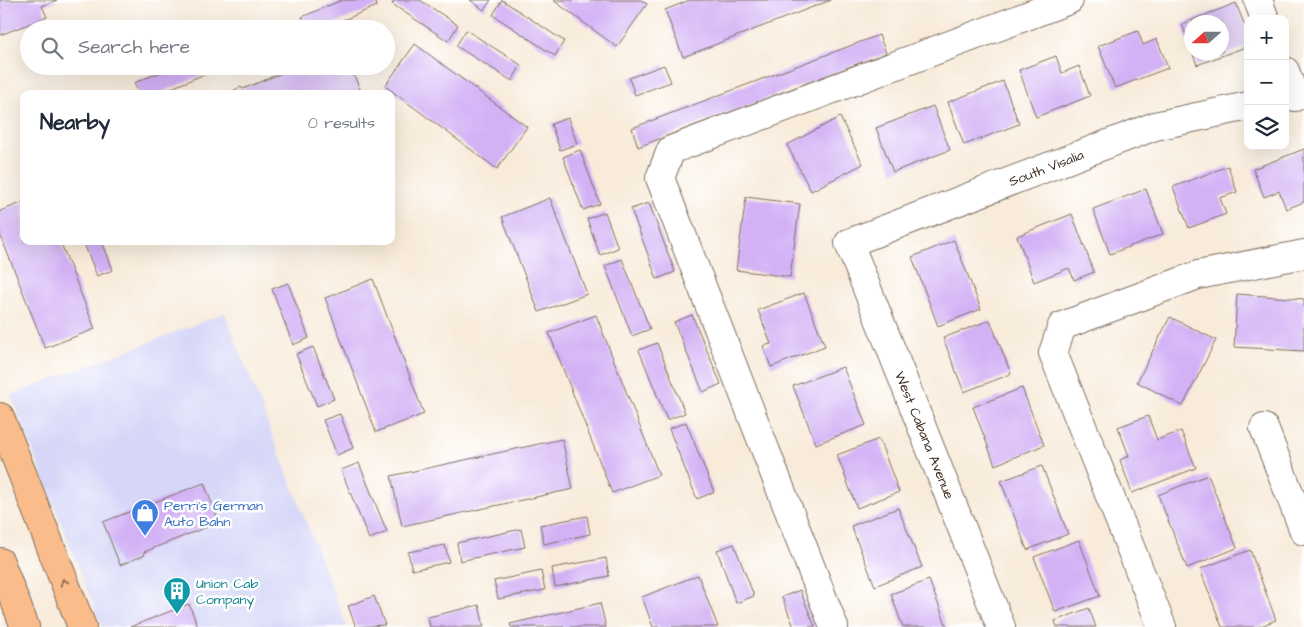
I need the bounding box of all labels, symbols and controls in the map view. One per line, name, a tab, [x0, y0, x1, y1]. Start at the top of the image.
north arrow	[1184, 15, 1229, 60]
map controls	[1244, 15, 1289, 150]
button: +	[1244, 15, 1289, 60]
search box	[20, 20, 395, 75]
icon: search	[38, 34, 66, 62]
text: Search here	[78, 34, 190, 61]
button: −	[1244, 60, 1289, 105]
button: layers	[1244, 105, 1289, 150]
text: Nearby	[40, 108, 110, 137]
text: 0 results	[308, 112, 375, 134]
street label: South Visalia	[1006, 145, 1087, 192]
street label: West Cabana Avenue	[889, 368, 959, 503]
place label: Perri's German Auto Bahn	[164, 496, 263, 532]
shop icon: Perri's German Auto Bahn	[130, 498, 160, 537]
place label: Union Cab Company	[196, 574, 258, 610]
building icon: Union Cab Company	[162, 576, 192, 615]
one-way arrow	[60, 578, 70, 586]

